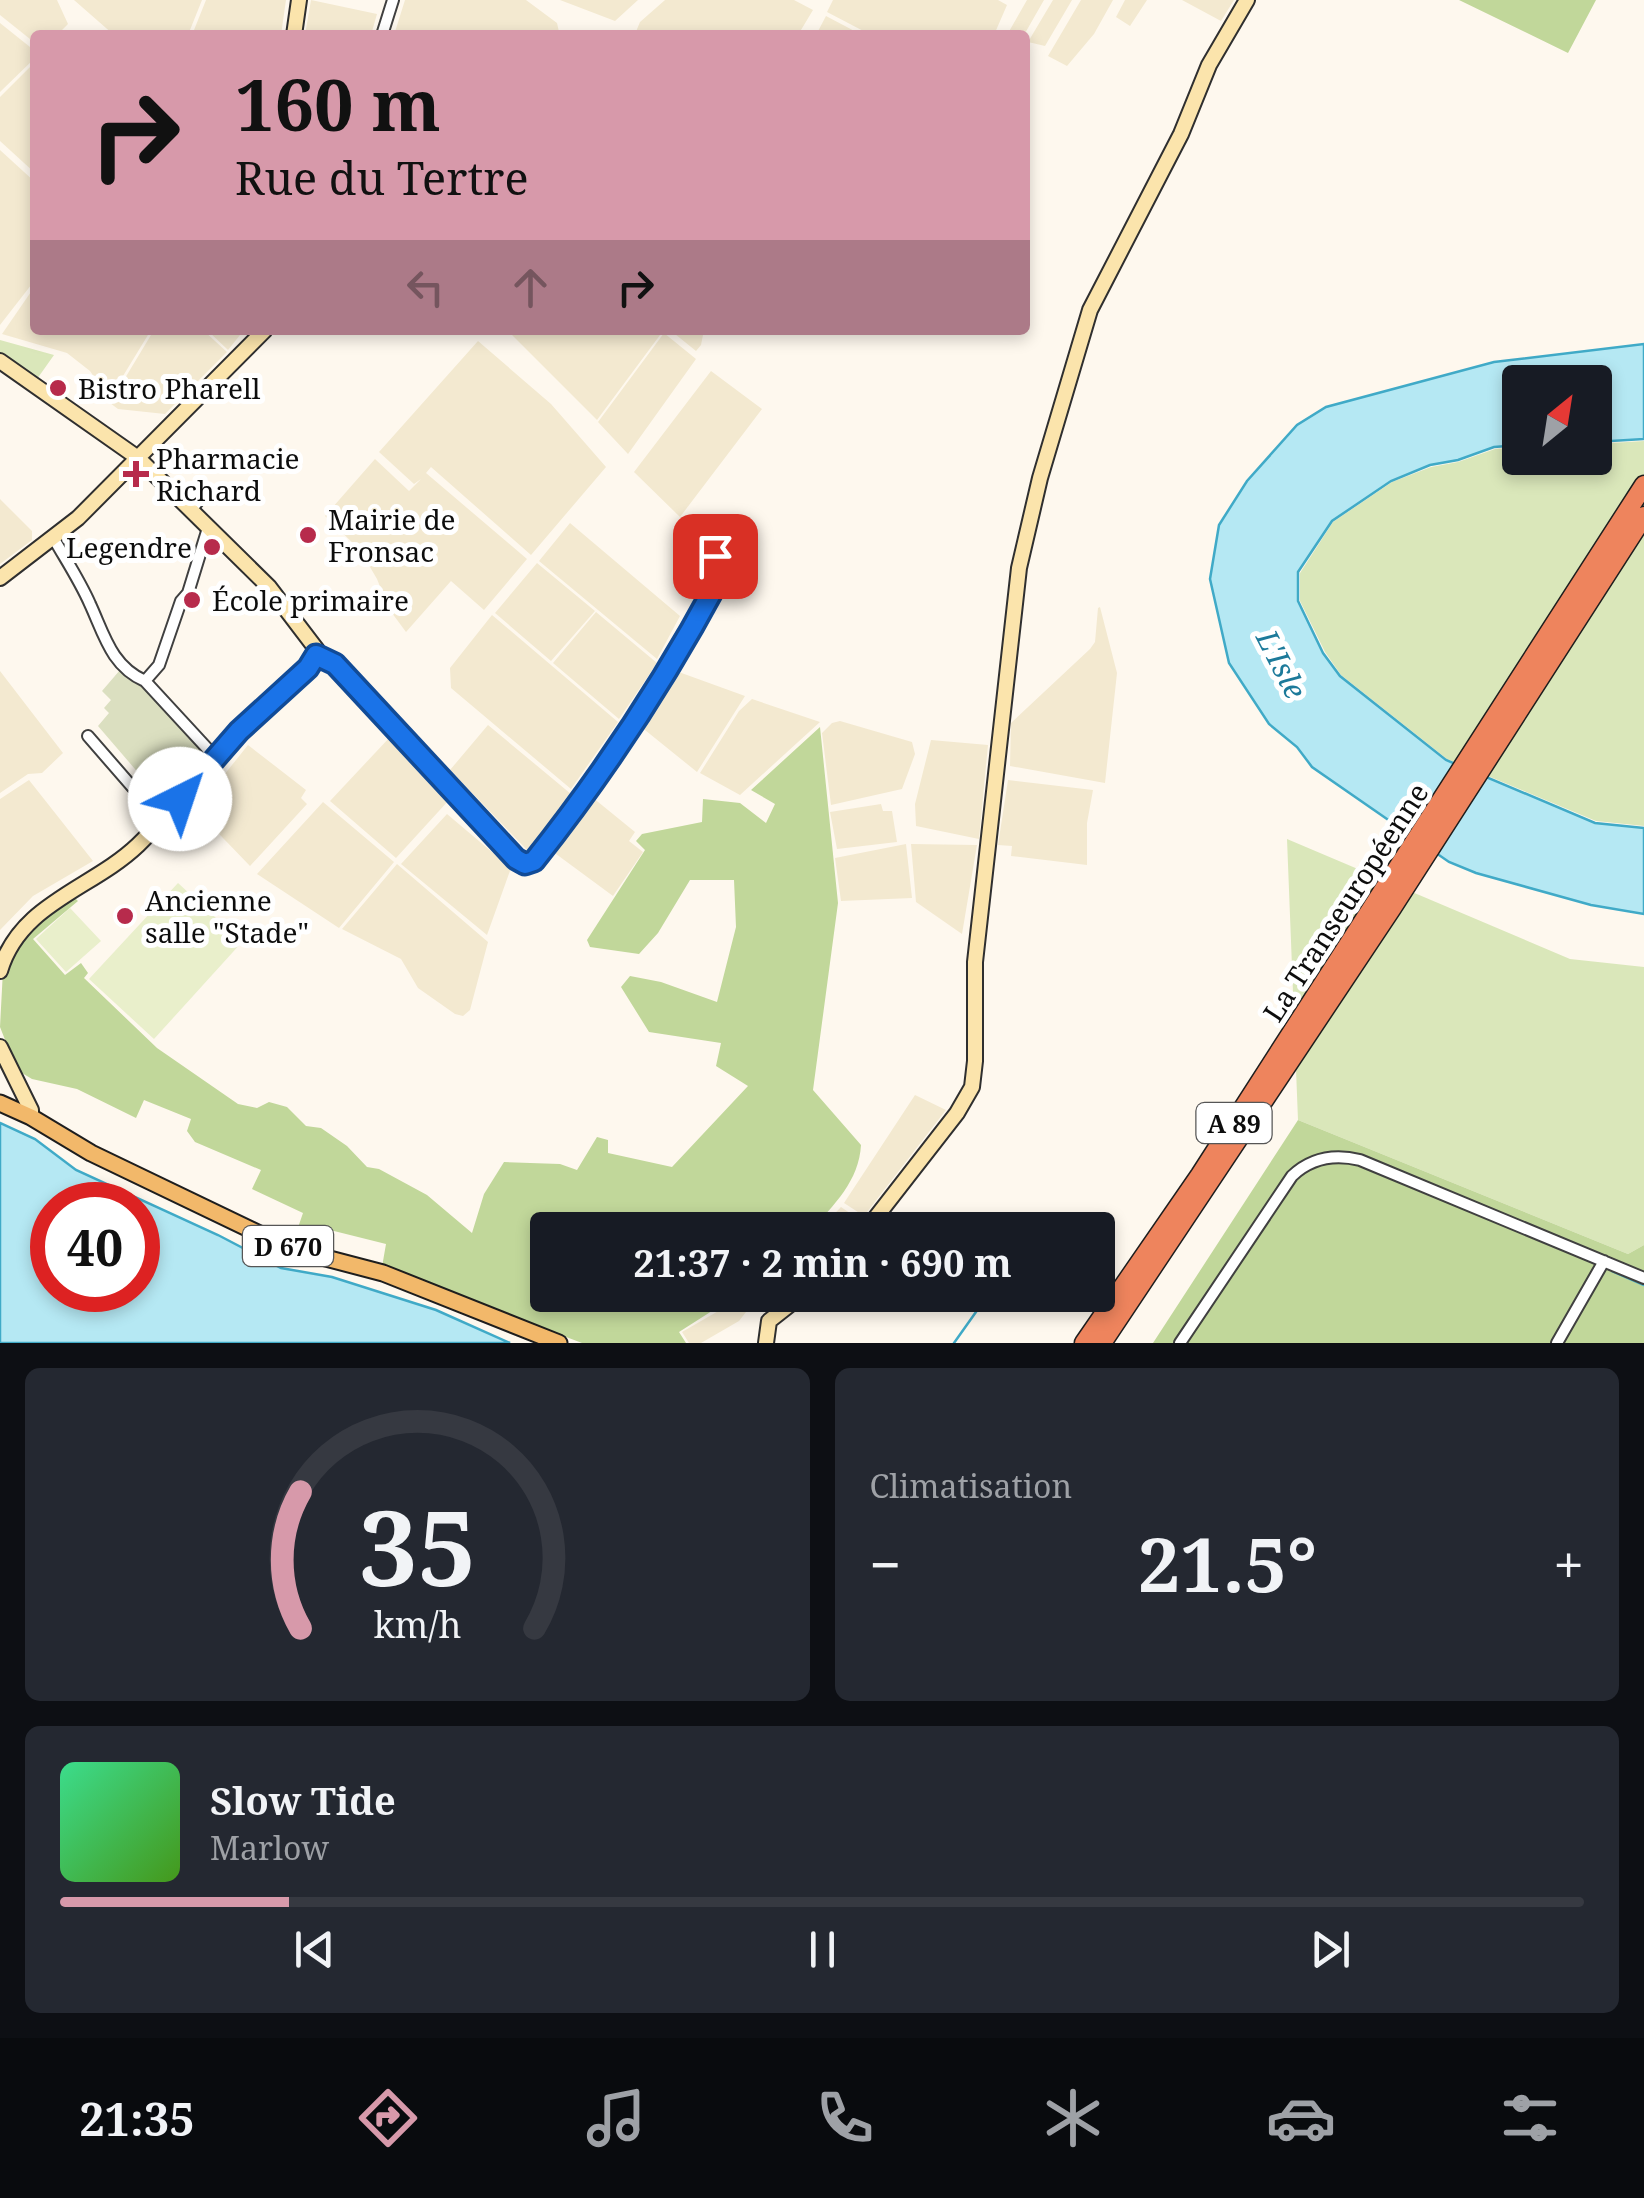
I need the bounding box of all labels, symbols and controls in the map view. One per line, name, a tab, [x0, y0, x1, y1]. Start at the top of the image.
text: 160 m	[235, 56, 441, 152]
icon: right	[70, 70, 200, 200]
text: Rue du Tertre	[235, 147, 529, 208]
icon: left	[398, 260, 453, 315]
icon: ahead	[503, 260, 558, 315]
icon: right	[608, 260, 663, 315]
north arrow	[1502, 365, 1612, 475]
map controls	[1502, 365, 1612, 475]
place label: Bistro Pharell	[78, 369, 261, 407]
marker: Bistro Pharell	[47, 377, 69, 399]
place label: Pharmacie Richard	[156, 439, 300, 509]
marker: Pharmacie Richard	[125, 463, 147, 485]
place label: Mairie de Fronsac	[328, 500, 456, 570]
pin	[673, 514, 758, 599]
marker: Mairie de Fronsac	[297, 524, 319, 546]
place label: Legendre	[66, 528, 192, 566]
icon: arrive	[688, 529, 743, 584]
marker: Legendre	[201, 536, 223, 558]
place label: École primaire	[212, 581, 409, 619]
marker: École primaire	[181, 589, 203, 611]
water label: L'Isle	[1247, 622, 1317, 706]
position arrow	[128, 747, 232, 851]
street label: La Transeuropéenne	[1254, 775, 1436, 1029]
place label: Ancienne salle "Stade"	[145, 881, 309, 951]
marker: Ancienne salle "Stade"	[114, 905, 136, 927]
road number: A 89	[1196, 1103, 1272, 1143]
speed limit sign: 40	[30, 1182, 160, 1312]
road number: D 670	[243, 1226, 333, 1266]
text: 21:37 · 2 min · 690 m	[633, 1236, 1012, 1288]
text: Climatisation	[870, 1464, 1072, 1507]
text: 35	[358, 1475, 476, 1616]
text: 21.5°	[1138, 1512, 1317, 1614]
text: −	[870, 1526, 901, 1601]
text: +	[1553, 1526, 1584, 1601]
text: km/h	[373, 1600, 461, 1648]
text: Slow Tide	[210, 1774, 396, 1826]
text: Marlow	[210, 1826, 329, 1869]
icon: previous	[287, 1922, 342, 1977]
icon: pause	[795, 1922, 850, 1977]
icon: next	[1303, 1922, 1358, 1977]
icon: directions	[353, 2083, 423, 2153]
icon: music	[581, 2083, 651, 2153]
icon: phone	[810, 2083, 880, 2153]
icon: climate	[1038, 2083, 1108, 2153]
icon: car	[1266, 2083, 1336, 2153]
icon: filters	[1495, 2083, 1565, 2153]
text: 21:35	[79, 2088, 195, 2149]

